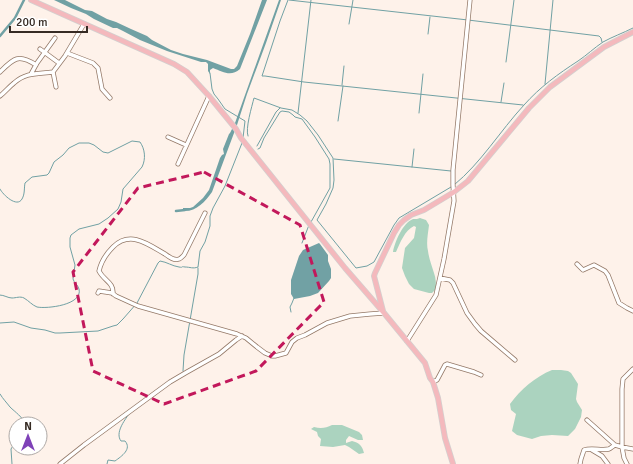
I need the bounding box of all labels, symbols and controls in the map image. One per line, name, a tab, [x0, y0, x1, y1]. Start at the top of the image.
scale bar	[10, 8, 87, 34]
text: 200 m	[16, 15, 48, 30]
north arrow	[8, 416, 48, 456]
text: N	[24, 420, 32, 433]

